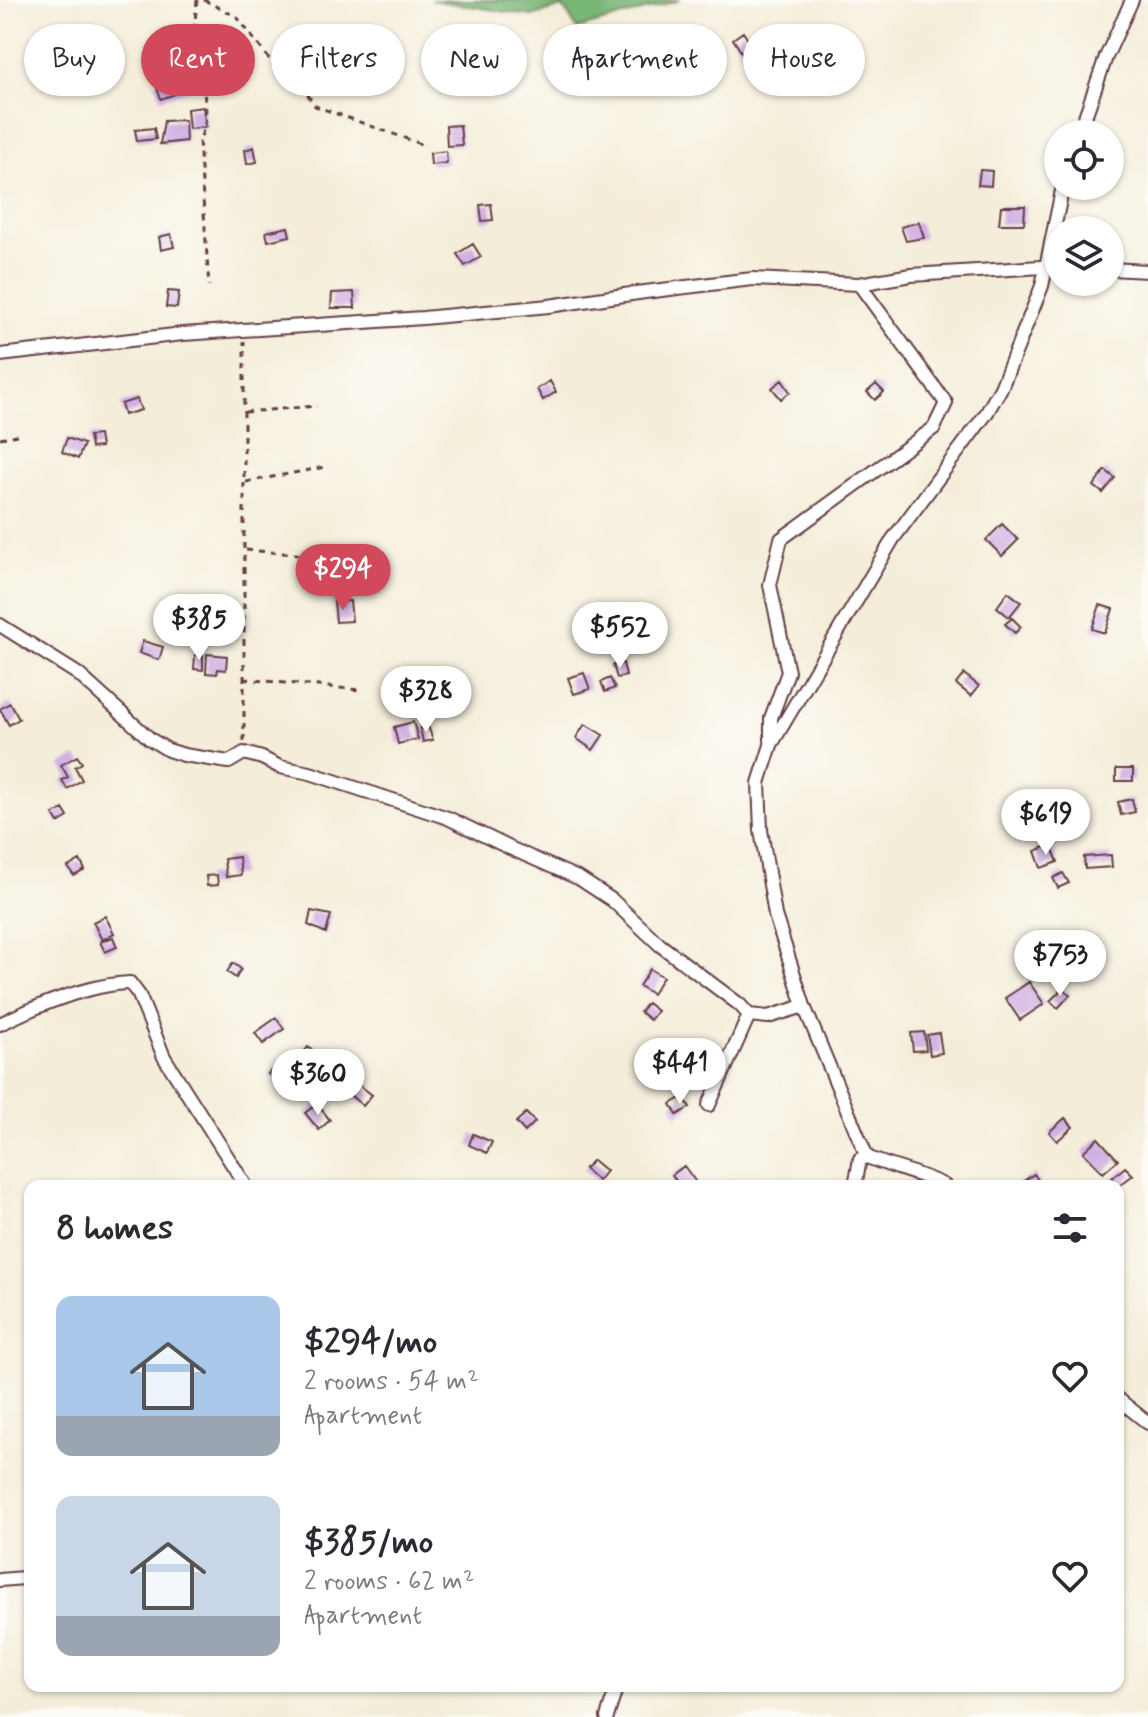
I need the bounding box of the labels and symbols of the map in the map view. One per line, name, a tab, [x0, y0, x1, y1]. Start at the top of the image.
pin: $294	[296, 544, 390, 612]
pin: $385	[152, 594, 246, 662]
pin: $552	[573, 602, 667, 670]
pin: $328	[379, 666, 473, 734]
pin: $619	[999, 789, 1093, 857]
pin: $753	[1013, 930, 1107, 998]
pin: $441	[633, 1038, 727, 1106]
pin: $360	[271, 1049, 365, 1117]

